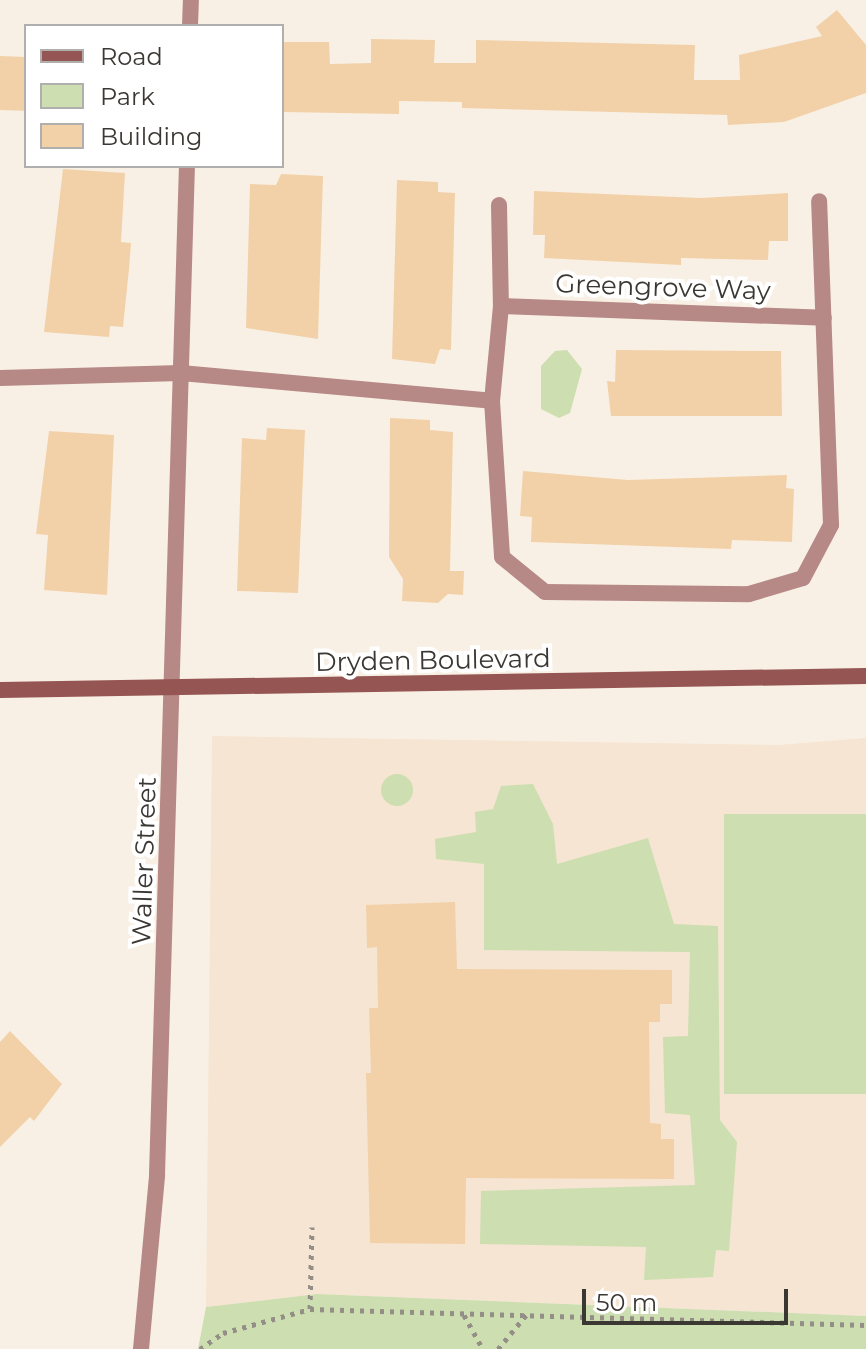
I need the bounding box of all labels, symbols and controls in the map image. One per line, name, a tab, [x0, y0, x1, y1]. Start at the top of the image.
legend	[24, 24, 284, 168]
text: Road	[100, 42, 163, 71]
text: Park	[100, 82, 155, 111]
text: Building	[100, 122, 203, 151]
street label: Greengrove Way	[555, 269, 771, 307]
street label: Dryden Boulevard	[315, 643, 551, 679]
street label: Waller Street	[126, 776, 164, 946]
scale bar	[586, 1273, 792, 1323]
text: 50 m	[596, 1288, 657, 1317]

